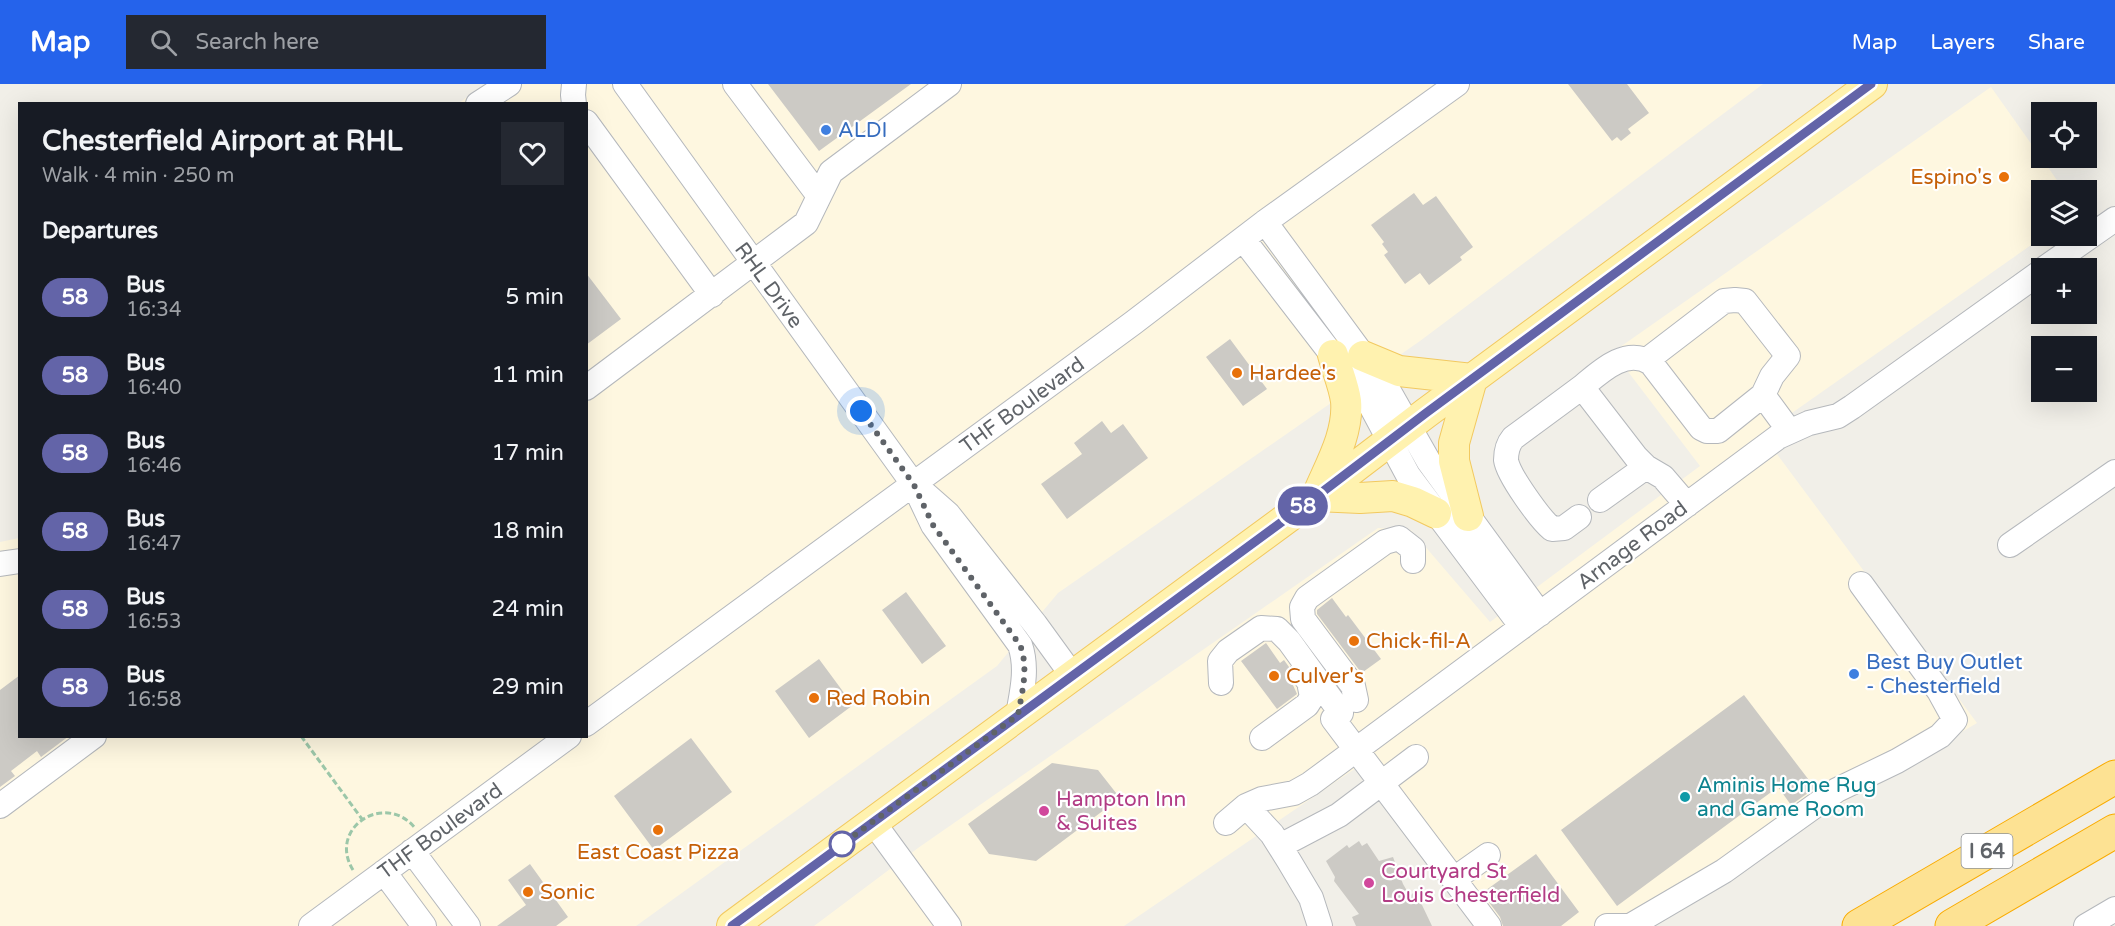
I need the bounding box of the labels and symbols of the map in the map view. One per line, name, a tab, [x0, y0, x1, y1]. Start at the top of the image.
place label: ALDI	[838, 118, 888, 143]
marker: ALDI	[819, 123, 833, 137]
place label: Espino's	[1910, 165, 1992, 190]
marker: Espino's	[1997, 170, 2011, 184]
street label: RHL Drive	[729, 237, 808, 333]
street label: THF Boulevard	[955, 352, 1089, 459]
place label: Hardee's	[1249, 361, 1336, 386]
marker: Hardee's	[1230, 366, 1244, 380]
your location	[846, 396, 876, 426]
line badge: 58	[1276, 486, 1330, 526]
street label: Arnage Road	[1572, 496, 1692, 595]
place label: Chick-fil-A	[1366, 629, 1471, 654]
marker: Chick-fil-A	[1347, 634, 1361, 648]
place label: Best Buy Outlet - Chesterfield	[1866, 650, 2023, 699]
place label: Culver's	[1286, 664, 1364, 689]
marker: Best Buy Outlet - Chesterfield	[1847, 667, 1861, 681]
marker: Culver's	[1267, 669, 1281, 683]
place label: Red Robin	[826, 686, 931, 711]
marker: Red Robin	[807, 691, 821, 705]
place label: Aminis Home Rug and Game Room	[1697, 773, 1877, 822]
street label: THF Boulevard	[373, 778, 507, 885]
place label: Hampton Inn & Suites	[1056, 787, 1186, 836]
marker: Aminis Home Rug and Game Room	[1678, 790, 1692, 804]
marker: Hampton Inn & Suites	[1037, 804, 1051, 818]
marker: East Coast Pizza	[651, 823, 665, 837]
unlabelled marker	[829, 831, 855, 857]
road number: I 64	[1962, 834, 2012, 868]
place label: East Coast Pizza	[577, 840, 739, 865]
place label: Courtyard St Louis Chesterfield	[1381, 859, 1560, 908]
marker: Courtyard St Louis Chesterfield	[1362, 876, 1376, 890]
place label: Sonic	[540, 880, 595, 905]
marker: Sonic	[521, 885, 535, 899]

